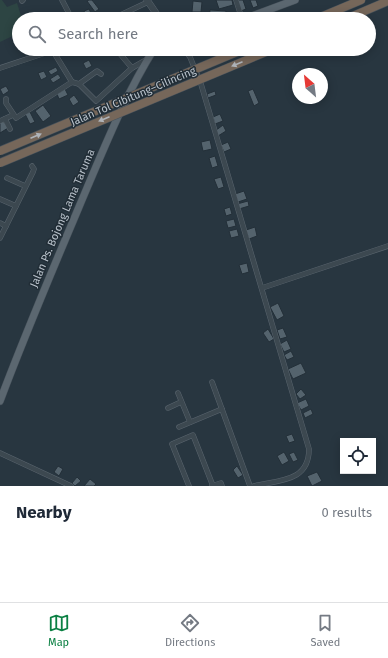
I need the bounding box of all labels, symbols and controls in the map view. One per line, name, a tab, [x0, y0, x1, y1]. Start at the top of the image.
search box	[12, 12, 376, 56]
icon: search	[26, 23, 48, 45]
text: Search here	[58, 25, 138, 43]
one-way arrow	[232, 61, 243, 67]
street label: Jalan Tol Cibitung–Cilincing	[69, 64, 198, 129]
north arrow	[292, 68, 328, 104]
one-way arrow	[98, 117, 110, 123]
one-way arrow	[30, 133, 42, 139]
street label: Jalan Ps. Bojong Lama Taruma	[27, 147, 98, 289]
map controls	[340, 438, 376, 474]
button: locate	[340, 438, 376, 474]
text: Nearby	[16, 502, 71, 523]
text: 0 results	[321, 505, 372, 520]
tab: Map	[48, 612, 70, 649]
tab: Directions	[165, 612, 215, 649]
tab: Saved	[311, 612, 340, 649]

